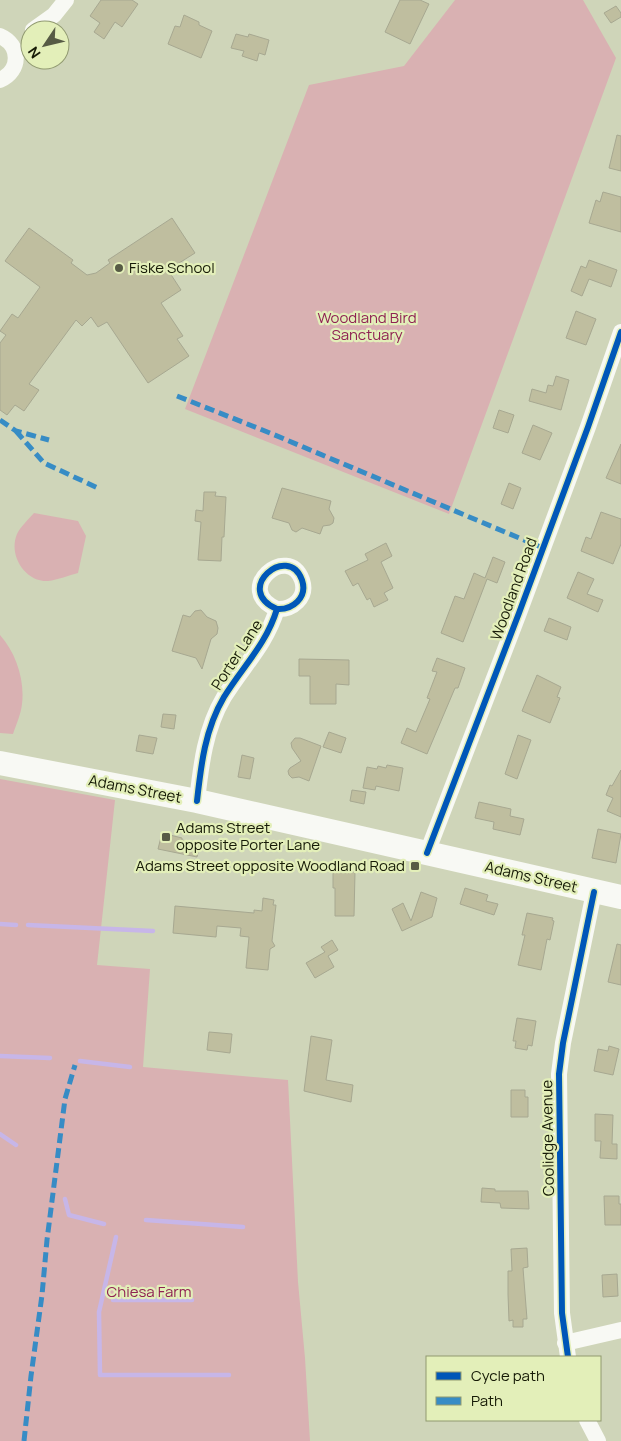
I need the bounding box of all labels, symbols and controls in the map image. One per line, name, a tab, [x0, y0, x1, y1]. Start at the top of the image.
north arrow	[20, 20, 70, 70]
text: N	[23, 43, 45, 62]
place label: Fiske School	[129, 257, 215, 278]
marker: Fiske School	[113, 262, 125, 274]
park label: Woodland Bird Sanctuary	[317, 307, 417, 345]
street label: Woodland Road	[485, 535, 542, 643]
street label: Porter Lane	[206, 615, 267, 694]
street label: Adams Street	[87, 769, 183, 808]
place label: Adams Street opposite Porter Lane	[176, 817, 320, 855]
marker: Adams Street opposite Porter Lane	[160, 831, 172, 843]
place label: Adams Street opposite Woodland Road	[135, 855, 405, 876]
street label: Adams Street	[483, 856, 579, 897]
marker: Adams Street opposite Woodland Road	[409, 860, 421, 872]
street label: Coolidge Avenue	[536, 1079, 559, 1196]
park label: Chiesa Farm	[107, 1281, 191, 1302]
legend	[426, 1356, 601, 1421]
text: Cycle path	[471, 1365, 545, 1386]
text: Path	[471, 1390, 503, 1411]

